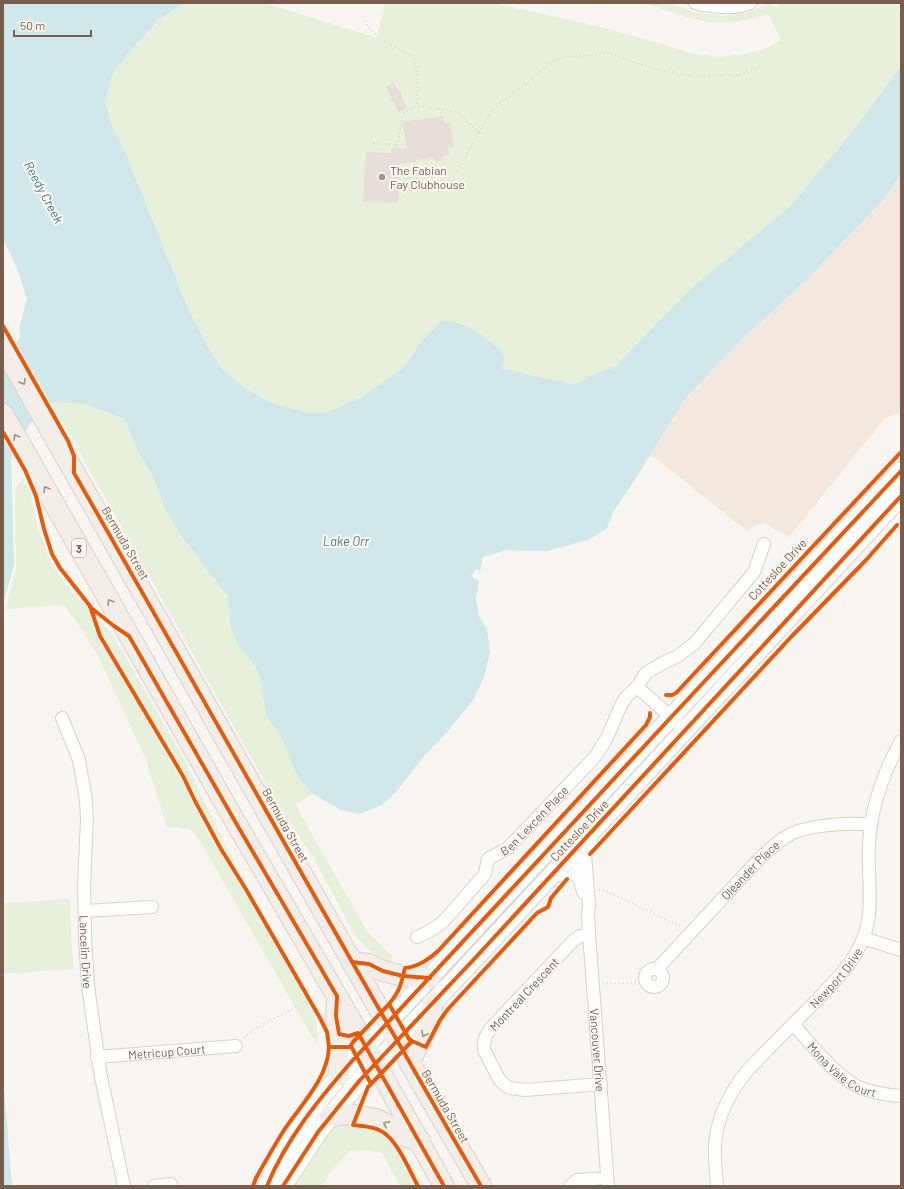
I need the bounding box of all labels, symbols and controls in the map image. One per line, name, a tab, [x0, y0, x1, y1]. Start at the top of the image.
scale bar	[14, 12, 91, 38]
text: 50 m	[20, 18, 45, 32]
water label: Reedy Creek	[21, 158, 67, 226]
place label: The Fabian Fay Clubhouse	[390, 163, 465, 191]
marker: The Fabian Fay Clubhouse	[377, 172, 387, 182]
one-way arrow	[19, 378, 26, 386]
one-way arrow	[14, 434, 21, 441]
one-way arrow	[43, 486, 50, 493]
street label: Bermuda Street	[99, 504, 153, 582]
water label: Lake Orr	[323, 533, 370, 549]
street label: Cottesloe Drive	[745, 535, 809, 603]
road number: 3	[72, 539, 86, 557]
one-way arrow	[108, 599, 115, 606]
street label: Ben Lexcen Place	[498, 783, 571, 858]
street label: Bermuda Street	[260, 786, 312, 864]
street label: Cottesloe Drive	[547, 796, 611, 864]
street label: Oleander Place	[718, 837, 782, 902]
street label: Lancelin Drive	[78, 915, 95, 989]
street label: Newport Drive	[806, 945, 865, 1010]
street label: Montreal Crescent	[486, 954, 562, 1034]
street label: Vancouver Drive	[588, 1008, 608, 1092]
one-way arrow	[421, 1030, 429, 1037]
street label: Mona Vale Court	[805, 1039, 878, 1099]
street label: Metricup Court	[128, 1041, 206, 1062]
street label: Bermuda Street	[419, 1067, 473, 1145]
one-way arrow	[383, 1121, 390, 1128]

